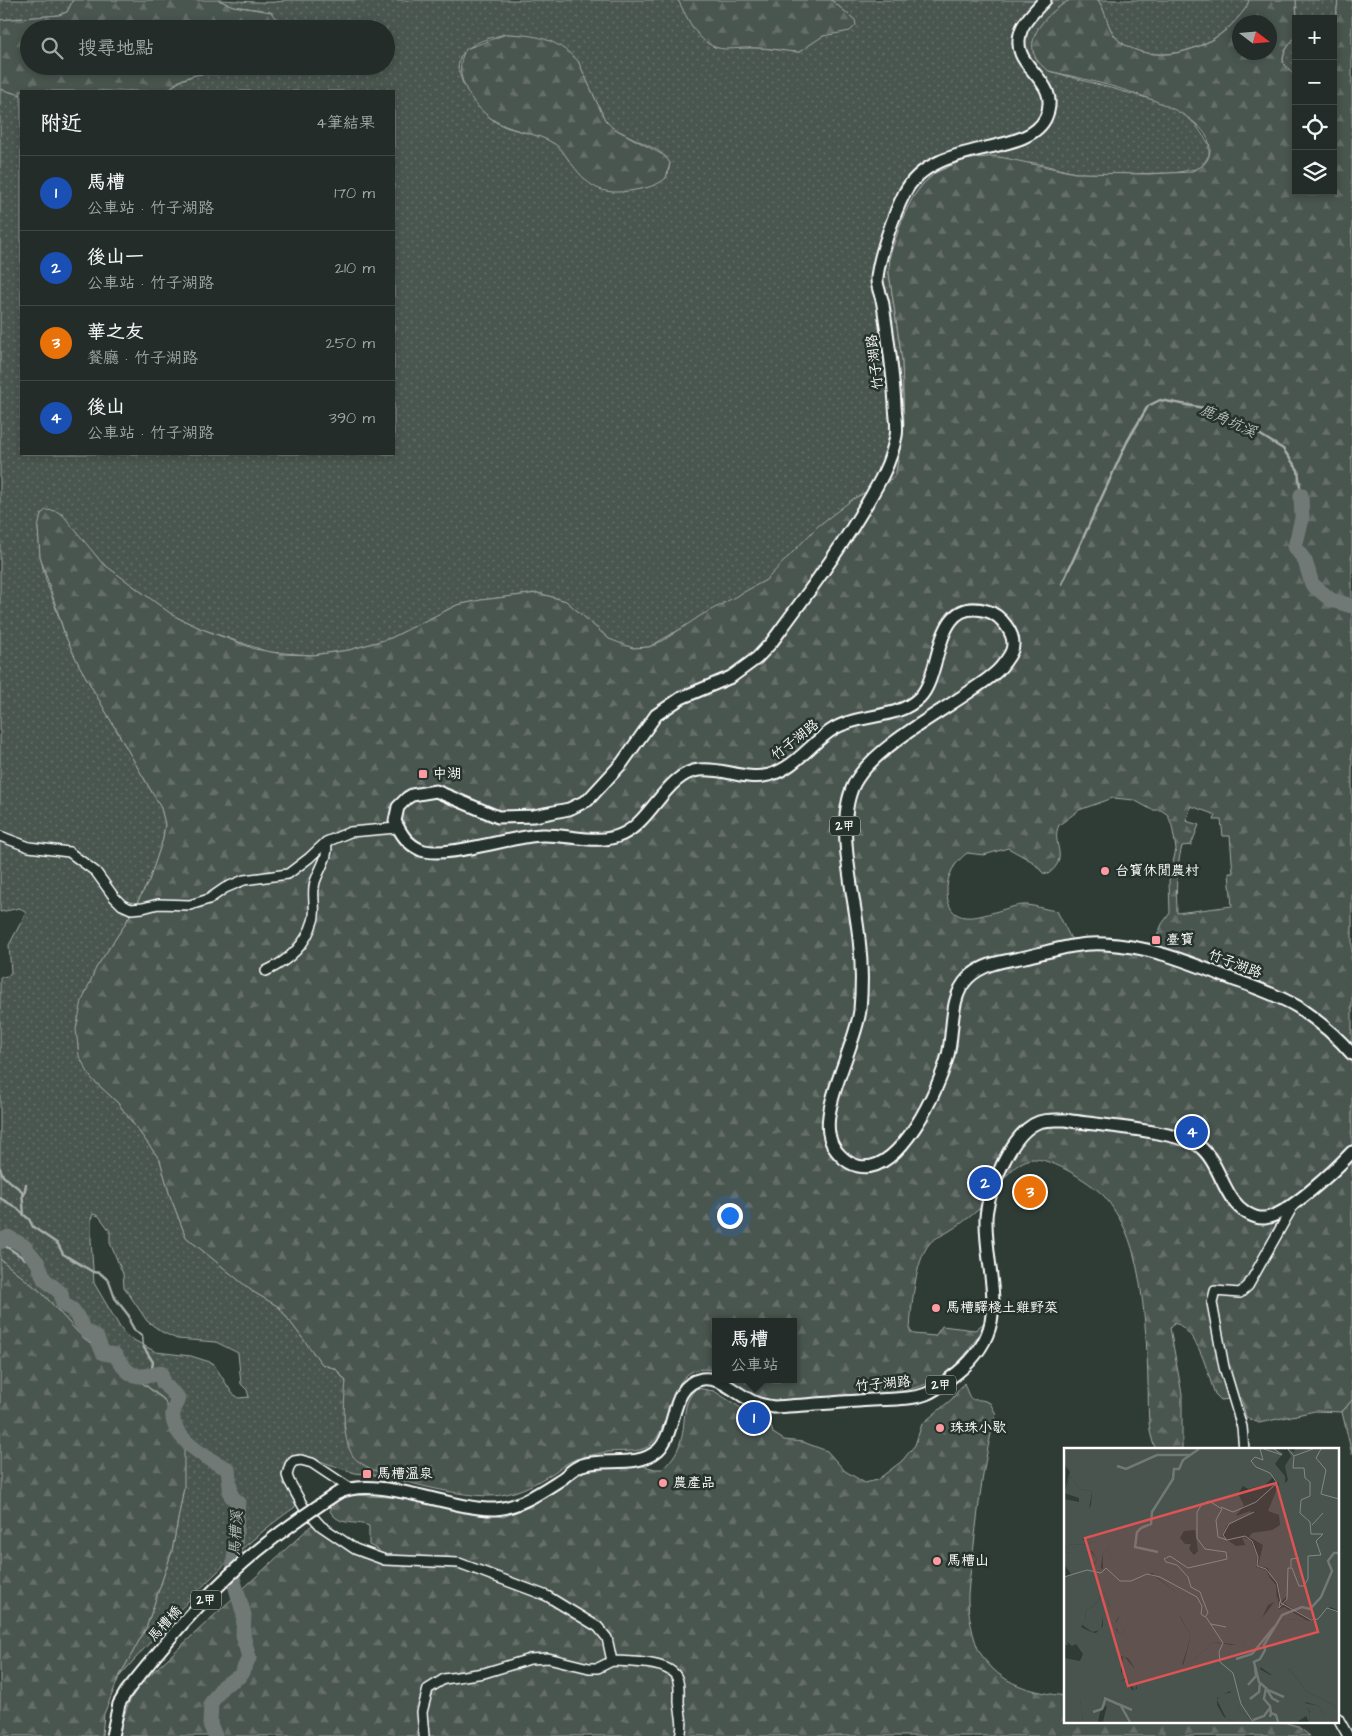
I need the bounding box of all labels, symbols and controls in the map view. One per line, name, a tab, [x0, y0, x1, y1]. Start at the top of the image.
north arrow	[1232, 15, 1277, 60]
map controls	[1292, 15, 1337, 195]
button: +	[1292, 15, 1337, 60]
search box	[20, 20, 395, 75]
icon: search	[38, 34, 66, 62]
text: 搜尋地點	[78, 35, 154, 62]
button: −	[1292, 60, 1337, 105]
button: locate	[1292, 105, 1337, 150]
text: 附近	[40, 109, 82, 138]
text: 4筆結果	[316, 112, 375, 134]
button: layers	[1292, 150, 1337, 195]
text: 馬槽	[87, 169, 125, 196]
text: 1	[55, 182, 57, 204]
text: 170 m	[334, 182, 375, 204]
text: 公車站 · 竹子湖路	[87, 197, 214, 219]
text: 後山一	[87, 244, 144, 271]
text: 2	[51, 257, 61, 279]
text: 210 m	[335, 257, 375, 279]
text: 公車站 · 竹子湖路	[87, 272, 214, 294]
text: 華之友	[87, 319, 144, 346]
text: 3	[52, 332, 60, 354]
text: 250 m	[326, 332, 375, 354]
street label: 竹子湖路	[862, 333, 888, 391]
text: 餐廳 · 竹子湖路	[87, 347, 198, 369]
text: 後山	[87, 394, 125, 421]
water label: 鹿角坑溪	[1196, 399, 1261, 443]
text: 4	[51, 407, 61, 429]
text: 390 m	[329, 407, 375, 429]
text: 公車站 · 竹子湖路	[87, 422, 214, 444]
street label: 竹子湖路	[767, 715, 823, 765]
place label: 中湖	[433, 764, 461, 784]
marker: 中湖	[417, 768, 429, 780]
road number: 2甲	[830, 816, 860, 836]
place label: 台寶休閒農村	[1115, 861, 1199, 881]
marker: 台寶休閒農村	[1099, 865, 1111, 877]
place label: 臺寶	[1166, 930, 1194, 950]
marker: 臺寶	[1150, 934, 1162, 946]
street label: 竹子湖路	[1205, 945, 1265, 983]
pin: 4	[1176, 1113, 1208, 1151]
pin: 2	[969, 1164, 1001, 1202]
pin: 3	[1014, 1173, 1046, 1211]
your location	[717, 1203, 743, 1229]
place label: 馬槽驛棧土雞野菜	[946, 1298, 1058, 1318]
marker: 馬槽驛棧土雞野菜	[930, 1302, 942, 1314]
popup	[712, 1318, 797, 1383]
text: 馬槽	[730, 1326, 769, 1353]
text: 公車站	[730, 1354, 779, 1376]
street label: 竹子湖路	[854, 1372, 912, 1396]
road number: 2甲	[926, 1376, 956, 1394]
pin: 1	[738, 1399, 770, 1437]
place label: 珠珠小歇	[950, 1418, 1007, 1438]
marker: 珠珠小歇	[934, 1422, 946, 1434]
inset map	[1064, 1448, 1340, 1724]
place label: 馬槽溫泉	[377, 1464, 433, 1484]
marker: 馬槽溫泉	[361, 1468, 373, 1480]
place label: 農產品	[673, 1473, 715, 1493]
marker: 農產品	[657, 1477, 669, 1489]
water label: 馬槽溪	[224, 1509, 248, 1556]
place label: 馬槽山	[947, 1551, 989, 1571]
marker: 馬槽山	[931, 1555, 943, 1567]
road number: 2甲	[191, 1590, 221, 1610]
street label: 馬槽橋	[144, 1602, 186, 1646]

